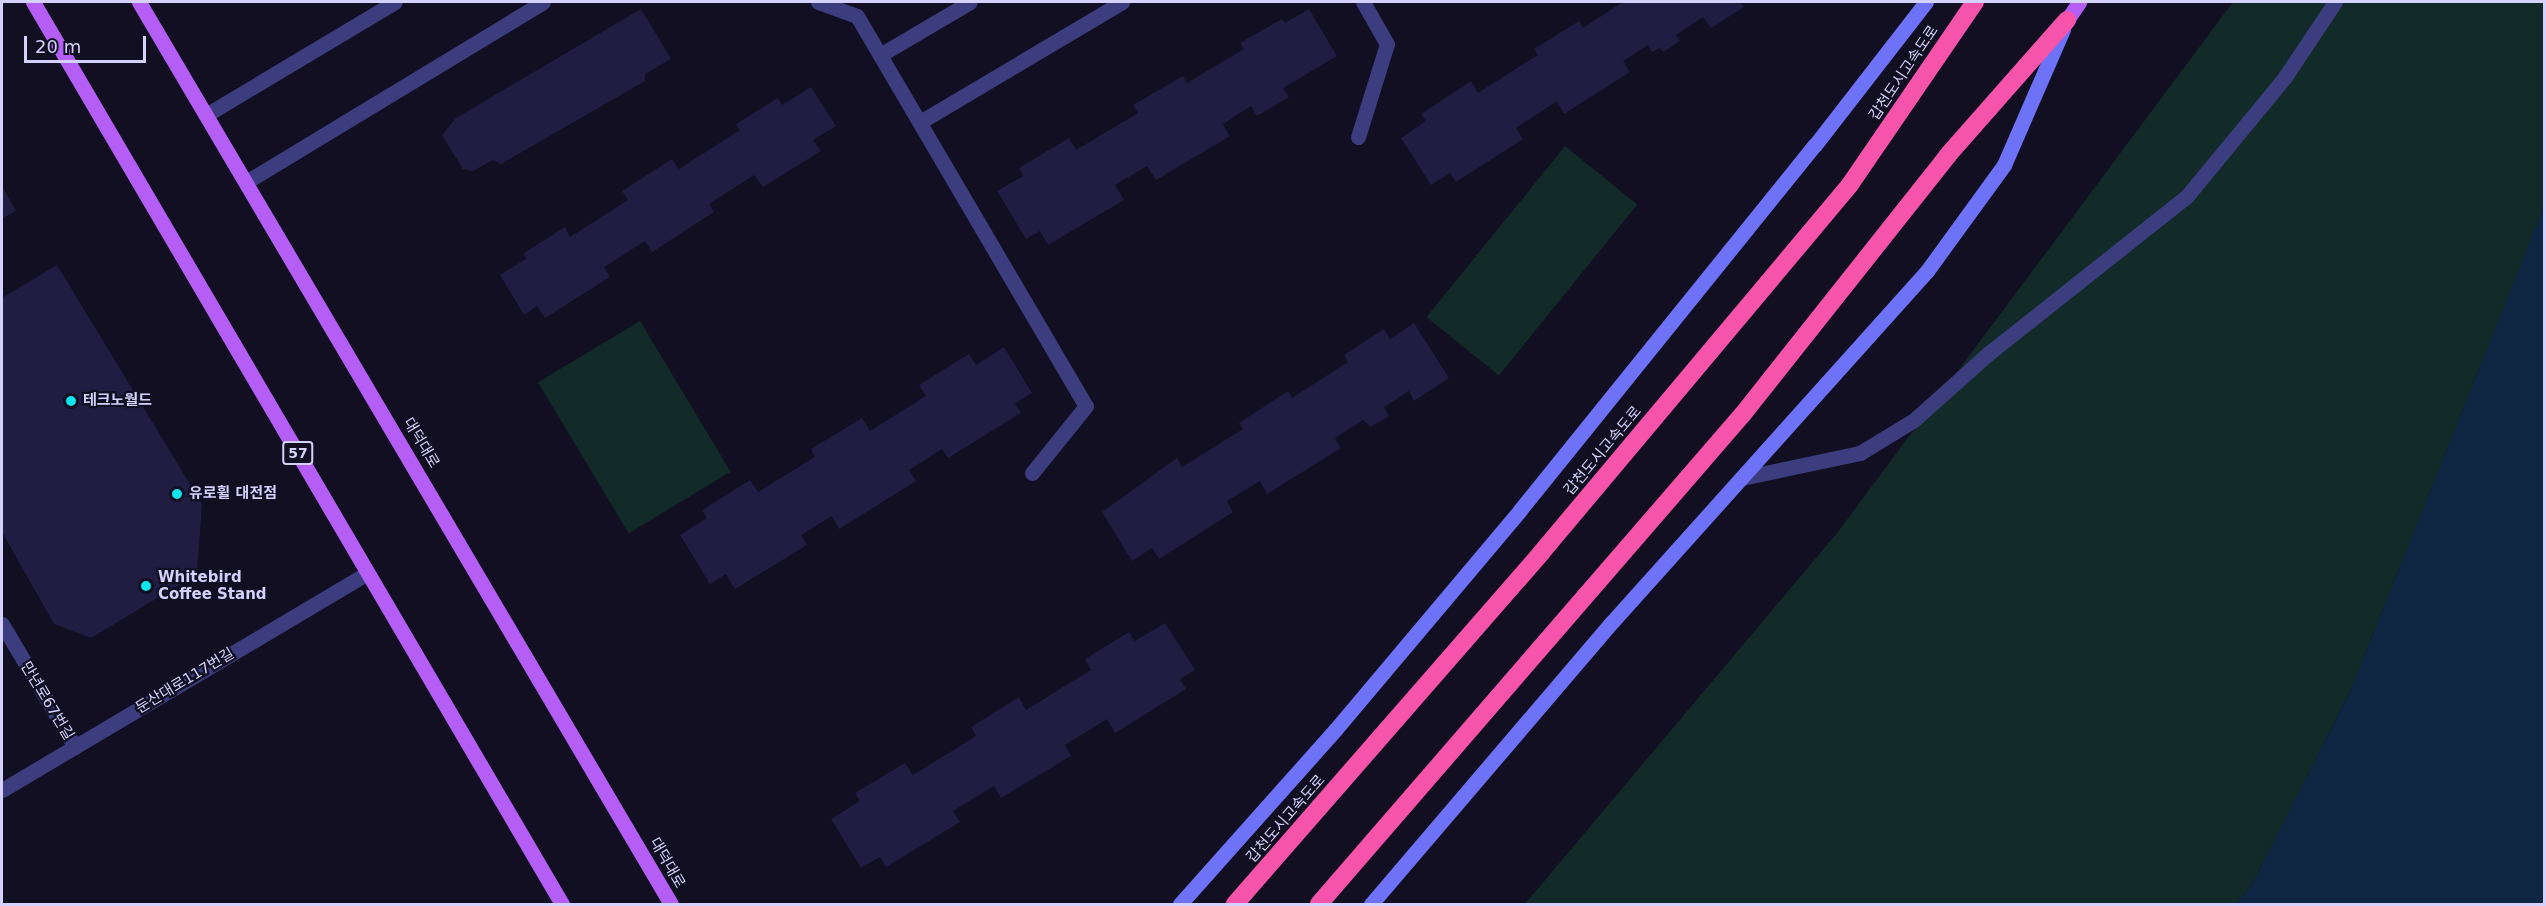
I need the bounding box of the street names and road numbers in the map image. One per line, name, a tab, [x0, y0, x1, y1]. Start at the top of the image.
street label: 갑천도시고속도로	[1866, 22, 1942, 124]
street label: 갑천도시고속도로	[1561, 403, 1645, 499]
street label: 대덕대로	[399, 415, 443, 471]
road number: 57	[282, 442, 314, 464]
street label: 둔산대로117번길	[133, 645, 237, 717]
street label: 만년로67번길	[17, 659, 77, 743]
street label: 갑천도시고속도로	[1243, 771, 1329, 867]
street label: 대덕대로	[645, 835, 689, 891]

